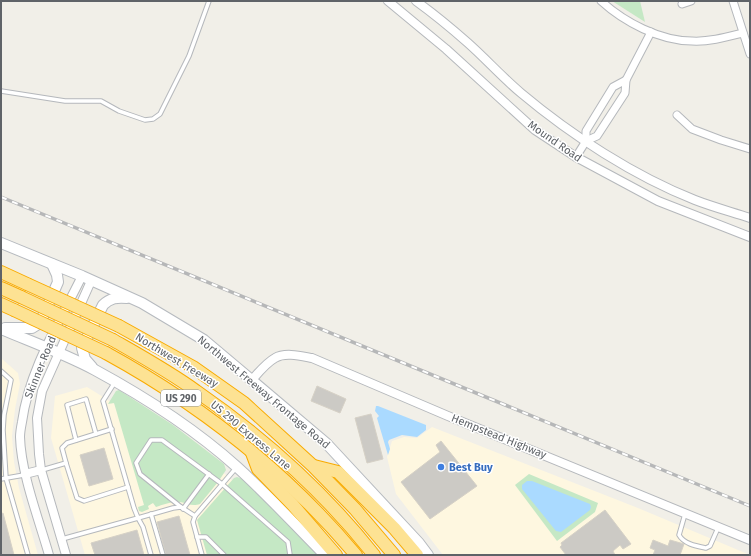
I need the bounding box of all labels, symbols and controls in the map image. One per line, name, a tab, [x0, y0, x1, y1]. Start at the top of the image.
street label: Mound Road	[525, 118, 584, 165]
street label: Northwest Freeway	[133, 331, 221, 391]
street label: Northwest Freeway Frontage Road	[195, 333, 332, 452]
street label: Skinner Road	[22, 334, 59, 400]
road number: US 290	[161, 390, 201, 406]
street label: US 290 Express Lane	[208, 398, 293, 473]
street label: Hempstead Highway	[449, 411, 549, 462]
place label: Best Buy	[449, 461, 493, 474]
marker: Best Buy	[436, 462, 446, 472]

